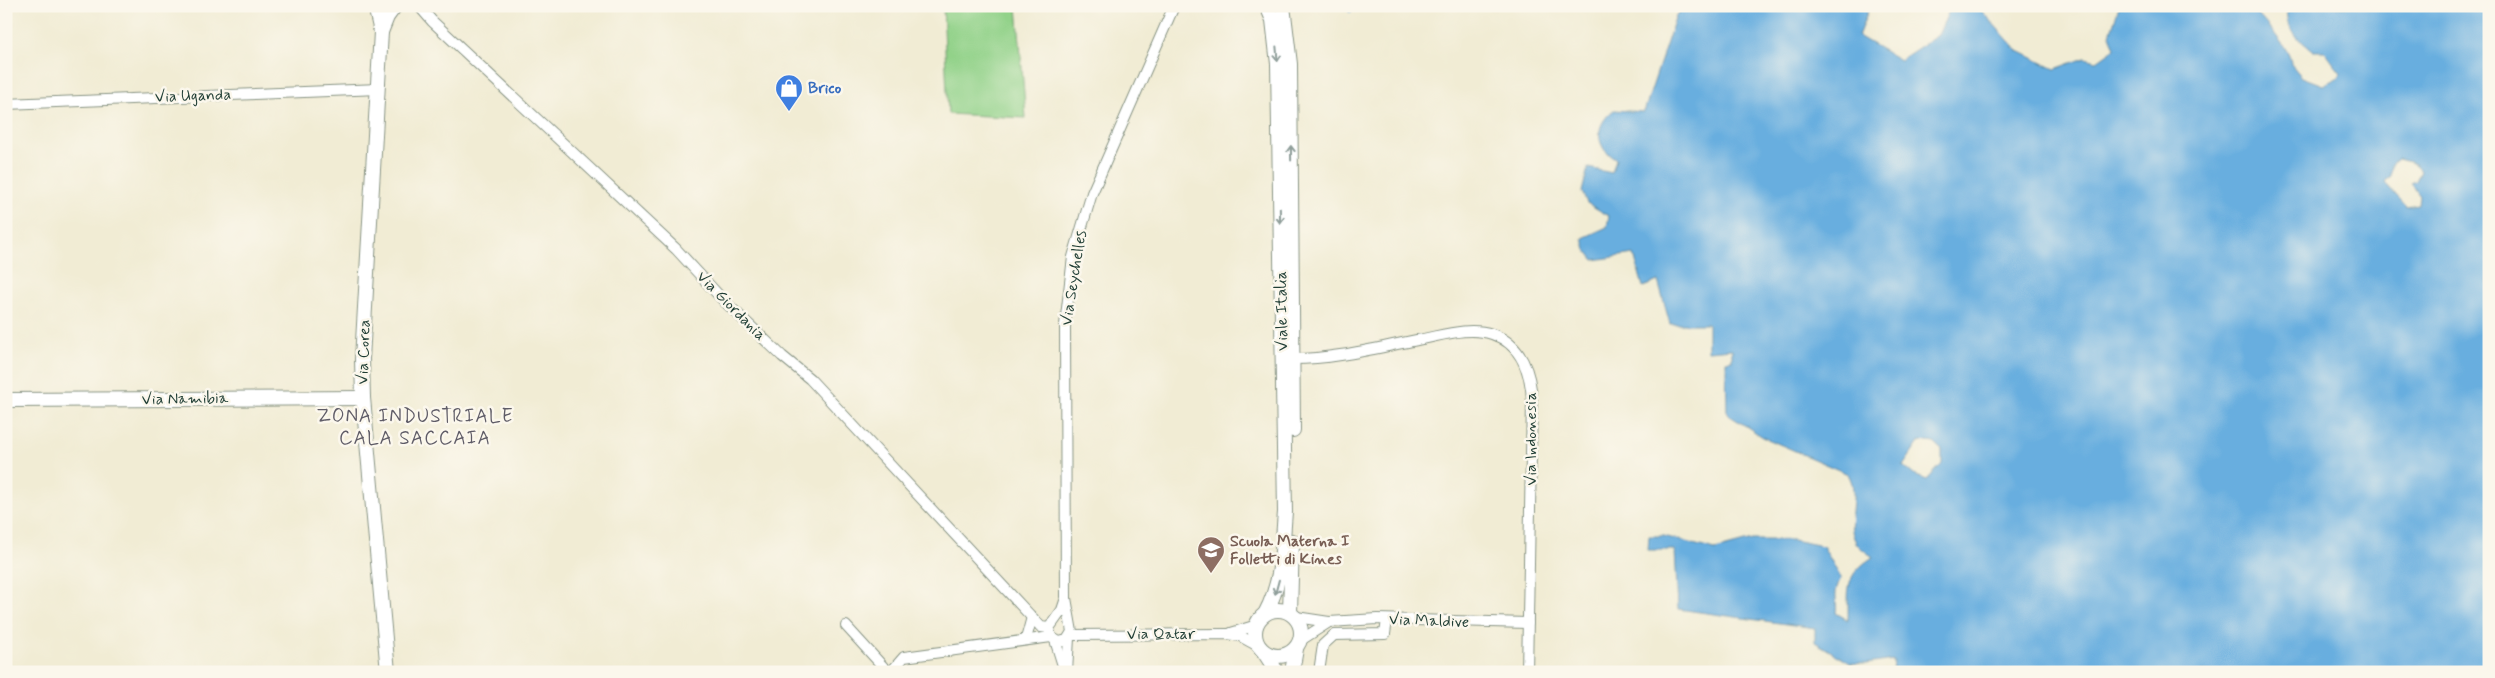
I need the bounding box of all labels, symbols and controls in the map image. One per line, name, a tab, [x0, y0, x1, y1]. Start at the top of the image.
one-way arrow	[1272, 45, 1281, 61]
shop icon: Brico	[774, 73, 804, 112]
place label: Brico	[808, 78, 842, 99]
street label: Via Uganda	[155, 84, 232, 108]
one-way arrow	[1286, 145, 1296, 161]
one-way arrow	[1275, 208, 1285, 224]
street label: Via Seychelles	[1056, 229, 1092, 327]
street label: Via Giordania	[692, 267, 770, 345]
street label: Viale Italia	[1271, 271, 1293, 351]
street label: Via Corea	[352, 319, 376, 385]
street label: Via Namibia	[141, 388, 229, 410]
street label: Via Indonesia	[1521, 392, 1542, 486]
district label: ZONA INDUSTRIALE CALA SACCAIA	[316, 404, 514, 451]
place label: Scuola Materna I Folletti di Kines	[1230, 531, 1350, 570]
school or university icon: Scuola Materna I Folletti di Kines	[1196, 535, 1226, 574]
one-way arrow	[1271, 578, 1281, 594]
street label: Via Maldive	[1389, 609, 1469, 633]
street label: Via Qatar	[1127, 624, 1196, 645]

